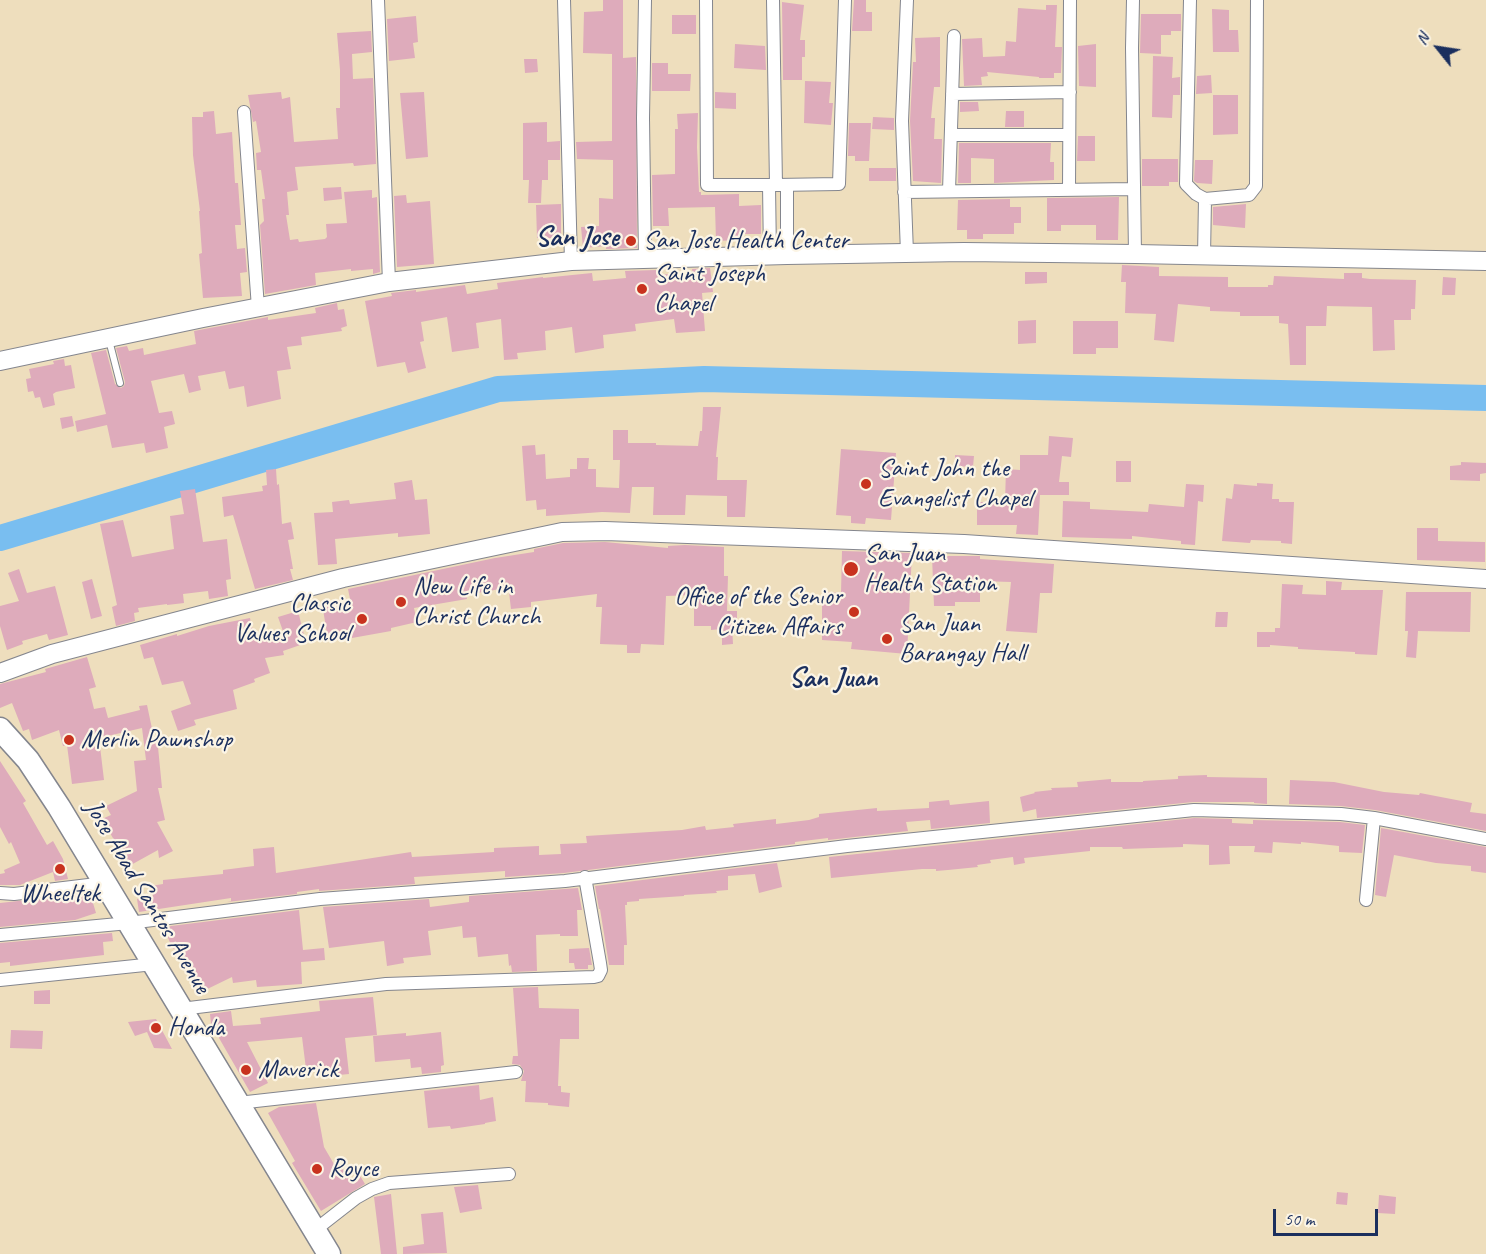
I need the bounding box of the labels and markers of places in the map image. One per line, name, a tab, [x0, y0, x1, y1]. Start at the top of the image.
place label: San Jose Health Center	[643, 225, 849, 257]
marker: San Jose Health Center	[624, 234, 638, 248]
place label: Saint Joseph Chapel	[654, 258, 765, 320]
marker: Saint Joseph Chapel	[635, 282, 649, 296]
place label: Saint John the Evangelist Chapel	[878, 453, 1032, 514]
marker: Saint John the Evangelist Chapel	[859, 477, 873, 491]
place label: San Juan Health Station	[864, 538, 996, 600]
marker: San Juan Health Station	[842, 560, 860, 578]
place label: New Life in Christ Church	[413, 571, 540, 632]
place label: Office of the Senior Citizen Affairs	[674, 581, 842, 642]
place label: Classic Values School	[234, 588, 350, 650]
marker: New Life in Christ Church	[394, 595, 408, 609]
marker: Office of the Senior Citizen Affairs	[847, 605, 861, 619]
place label: San Juan Barangay Hall	[899, 608, 1025, 670]
marker: Classic Values School	[355, 612, 369, 626]
marker: San Juan Barangay Hall	[880, 632, 894, 646]
place label: Merlin Pawnshop	[81, 724, 232, 756]
marker: Merlin Pawnshop	[62, 733, 76, 747]
marker: Wheeltek	[53, 862, 67, 876]
place label: Wheeltek	[20, 878, 100, 910]
place label: Honda	[168, 1012, 224, 1044]
marker: Honda	[149, 1021, 163, 1035]
place label: Maverick	[258, 1054, 338, 1086]
marker: Maverick	[239, 1063, 253, 1077]
place label: Royce	[329, 1153, 378, 1185]
marker: Royce	[310, 1162, 324, 1176]

